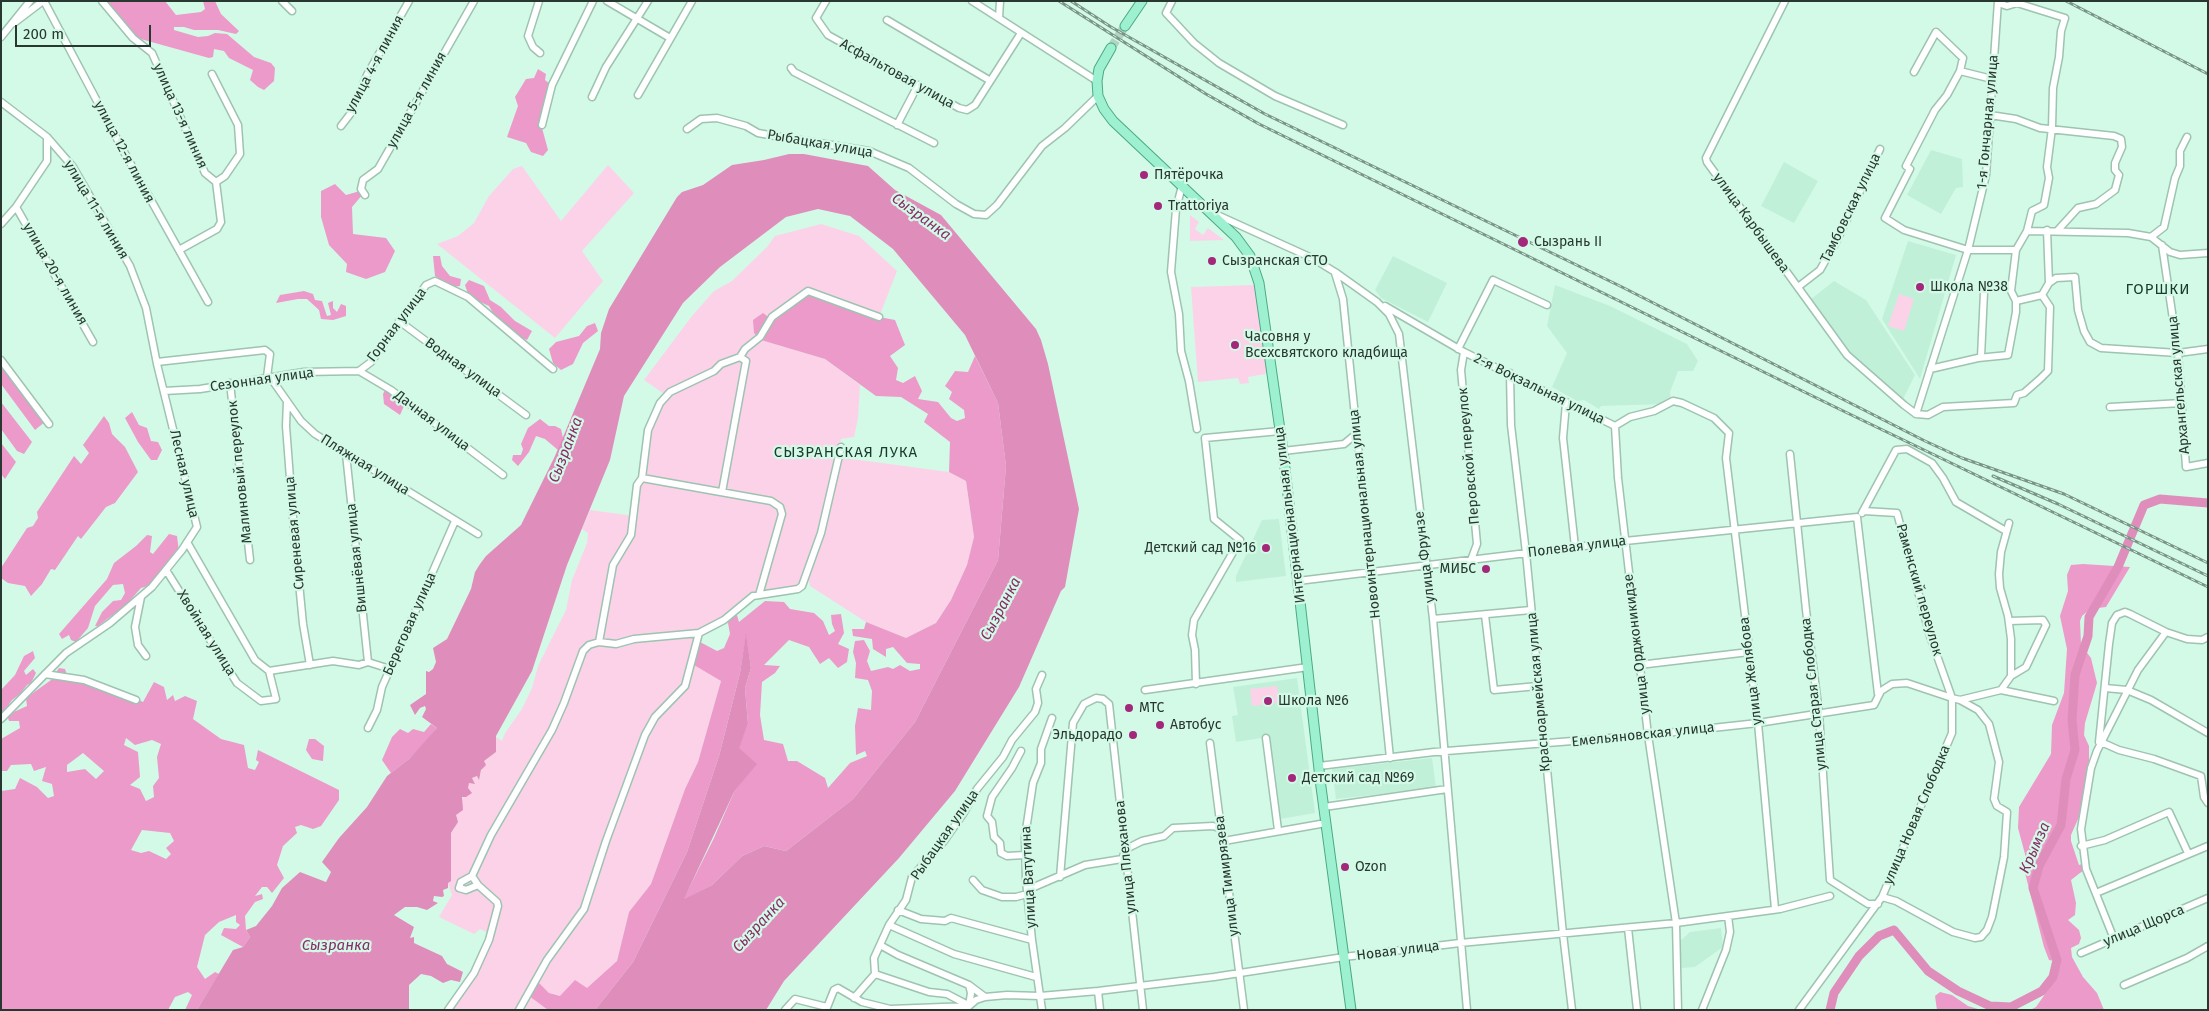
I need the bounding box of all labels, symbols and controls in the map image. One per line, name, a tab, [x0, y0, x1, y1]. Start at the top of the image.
street label: улица 4-я линия	[342, 12, 408, 116]
scale bar	[18, 15, 154, 47]
text: 200 m	[23, 25, 64, 43]
street label: Асфальтовая улица	[837, 36, 957, 112]
street label: улица 5-я линия	[384, 49, 450, 151]
street label: 1-я Гончарная улица	[1974, 54, 2002, 190]
street label: улица 13-я линия	[149, 61, 211, 171]
street label: улица 12-я линия	[90, 98, 158, 206]
street label: Рыбацкая улица	[766, 126, 874, 162]
street label: Тамбовская улица	[1817, 151, 1885, 265]
street label: улица 11-я линия	[60, 158, 132, 262]
place label: Пятёрочка	[1154, 167, 1224, 183]
marker: Пятёрочка	[1138, 169, 1150, 181]
street label: улица Карбышева	[1709, 170, 1793, 276]
water label: Сызранка	[888, 190, 954, 244]
place label: Trattoriya	[1168, 198, 1229, 214]
marker: Trattoriya	[1152, 200, 1164, 212]
street label: улица 20-я линия	[19, 220, 91, 328]
place label: Сызрань II	[1534, 234, 1602, 250]
marker: Сызрань II	[1516, 235, 1530, 249]
place label: Сызранская СТО	[1222, 253, 1328, 269]
marker: Сызранская СТО	[1206, 255, 1218, 267]
place label: Школа №38	[1930, 279, 2008, 295]
marker: Школа №38	[1914, 281, 1926, 293]
district label: ГОРШКИ	[2125, 281, 2191, 299]
street label: Горная улица	[364, 285, 430, 365]
street label: Архангельская улица	[2165, 315, 2193, 455]
place label: Часовня у Всехсвятского кладбища	[1245, 329, 1408, 362]
street label: Водная улица	[421, 335, 505, 401]
marker: Часовня у Всехсвятского кладбища	[1229, 339, 1241, 351]
street label: 2-я Вокзальная улица	[1471, 350, 1607, 428]
street label: Сезонная улица	[209, 364, 315, 396]
street label: Дачная улица	[391, 387, 473, 455]
street label: Перовской переулок	[1455, 387, 1483, 525]
street label: Малиновый переулок	[224, 400, 256, 544]
street label: Новоинтернациональная улица	[1346, 408, 1384, 620]
water label: Сызранка	[545, 415, 587, 485]
street label: Интернациональная улица	[1271, 426, 1309, 604]
street label: Лесная улица	[166, 428, 202, 520]
street label: Пляжная улица	[317, 431, 413, 499]
district label: СЫЗРАНСКАЯ ЛУКА	[772, 444, 920, 462]
street label: Сиреневая улица	[282, 476, 308, 590]
street label: Вишнёвая улица	[343, 503, 371, 613]
street label: улица Фрунзе	[1411, 510, 1439, 604]
street label: Раменский переулок	[1892, 522, 1946, 658]
street label: Полевая улица	[1527, 533, 1627, 561]
place label: Детский сад №16	[1145, 540, 1256, 556]
marker: Детский сад №16	[1260, 542, 1272, 554]
place label: МИБС	[1440, 561, 1476, 577]
marker: МИБС	[1480, 563, 1492, 575]
street label: Береговая улица	[380, 570, 440, 678]
street label: улица Орджоникидзе	[1620, 573, 1654, 715]
water label: Сызранка	[977, 574, 1025, 644]
street label: Хвойная улица	[173, 587, 239, 679]
street label: Красноармейская улица	[1524, 611, 1554, 773]
street label: улица Желябова	[1736, 616, 1766, 726]
street label: улица Старая Слободка	[1798, 617, 1830, 771]
place label: Школа №6	[1278, 693, 1349, 709]
marker: Школа №6	[1262, 695, 1274, 707]
place label: МТС	[1139, 700, 1164, 716]
marker: МТС	[1123, 702, 1135, 714]
place label: Автобус	[1170, 717, 1221, 733]
marker: Автобус	[1154, 719, 1166, 731]
street label: Емельяновская улица	[1571, 719, 1715, 751]
place label: Эльдорадо	[1053, 727, 1123, 743]
marker: Эльдорадо	[1127, 729, 1139, 741]
street label: улица Новая Слободка	[1880, 743, 1954, 887]
place label: Детский сад №69	[1302, 770, 1414, 786]
marker: Детский сад №69	[1286, 772, 1298, 784]
street label: Рыбацкая улица	[907, 786, 983, 884]
street label: улица Плеханова	[1112, 800, 1140, 914]
street label: улица Тимирязева	[1211, 815, 1243, 937]
water label: Крымза	[2016, 820, 2054, 876]
street label: улица Ватутина	[1018, 825, 1040, 929]
place label: Ozon	[1355, 859, 1387, 875]
marker: Ozon	[1339, 861, 1351, 873]
water label: Сызранка	[729, 894, 789, 956]
street label: улица Щорса	[2101, 901, 2187, 951]
water label: Сызранка	[302, 937, 370, 955]
street label: Новая улица	[1356, 938, 1440, 964]

